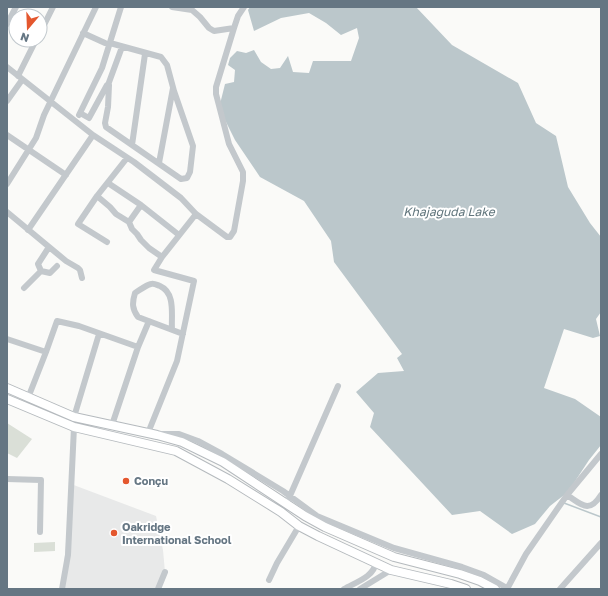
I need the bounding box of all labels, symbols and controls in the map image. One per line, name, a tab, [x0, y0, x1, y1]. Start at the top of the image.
north arrow	[8, 8, 48, 48]
text: N	[19, 30, 31, 45]
water label: Khajaguda Lake	[403, 204, 496, 219]
place label: Conçu	[134, 474, 168, 487]
marker: Conçu	[121, 476, 131, 486]
place label: Oakridge International School	[122, 520, 232, 546]
marker: Oakridge International School	[109, 528, 119, 538]

